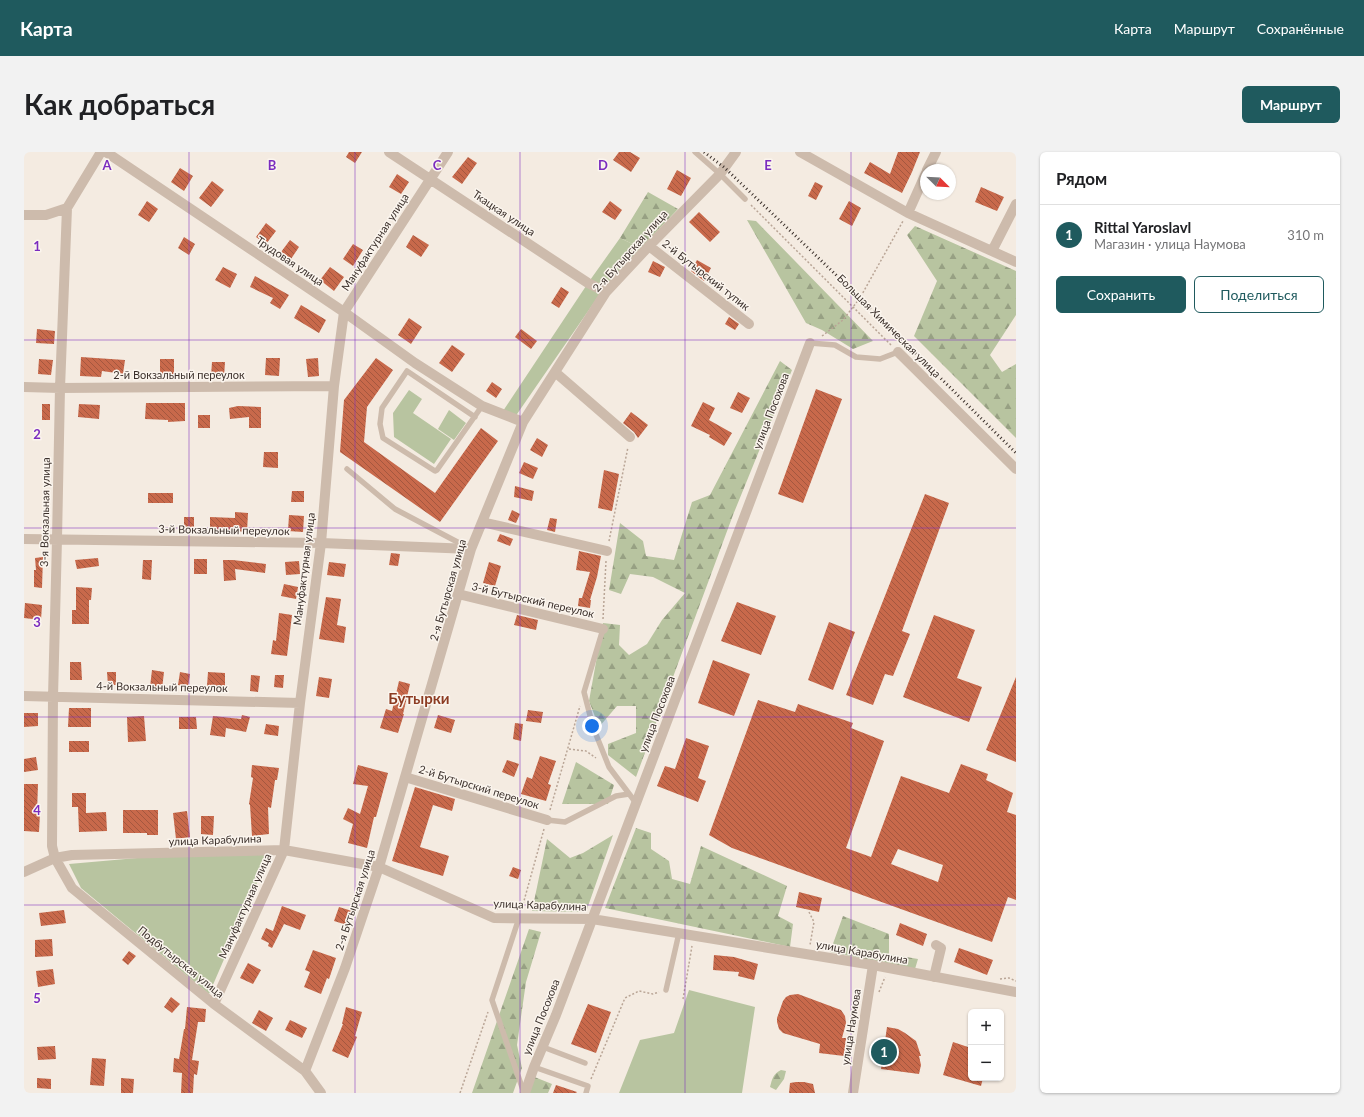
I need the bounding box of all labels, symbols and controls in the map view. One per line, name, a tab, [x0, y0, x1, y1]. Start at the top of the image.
text: Карта	[20, 17, 73, 40]
text: Карта	[1114, 20, 1152, 37]
text: Маршрут	[1174, 20, 1235, 37]
text: Сохранённые	[1257, 20, 1344, 37]
button: Маршрут	[1242, 86, 1340, 123]
text: Как добраться	[24, 87, 215, 121]
text: A	[101, 157, 112, 173]
text: B	[268, 157, 277, 173]
text: C	[433, 157, 442, 173]
text: D	[598, 157, 608, 173]
text: E	[764, 157, 772, 173]
north arrow	[920, 164, 956, 200]
text: Рядом	[1056, 168, 1107, 189]
street label: Ткацкая улица	[471, 187, 538, 238]
street label: Мануфактурная улица	[338, 191, 411, 293]
street label: 2-я Бутырская улица	[590, 207, 670, 294]
text: Rittal Yaroslavl	[1094, 218, 1191, 236]
text: 1	[1065, 227, 1073, 243]
text: 310 m	[1287, 227, 1324, 243]
street label: Трудовая улица	[254, 233, 326, 288]
street label: 2-й Бутырский тупик	[660, 236, 753, 313]
text: Магазин · улица Наумова	[1094, 236, 1246, 252]
text: 1	[33, 238, 41, 254]
street label: Большая Химическая улица	[835, 271, 944, 380]
button: Сохранить	[1056, 276, 1186, 313]
button: Поделиться	[1194, 276, 1324, 313]
street label: 2-й Вокзальный переулок	[113, 368, 245, 381]
street label: улица Посохова	[750, 371, 791, 451]
text: 2	[33, 426, 41, 442]
street label: 3-я Вокзальная улица	[37, 457, 52, 567]
street label: Мануфактурная улица	[290, 512, 317, 626]
street label: 3-й Вокзальный переулок	[158, 522, 290, 537]
street label: 2-я Бутырская улица	[427, 537, 468, 642]
street label: 3-й Бутырский переулок	[471, 579, 596, 620]
text: 3	[33, 614, 41, 630]
street label: улица Посохова	[636, 674, 677, 754]
street label: 4-й Вокзальный переулок	[96, 679, 228, 694]
district label: Бутырки	[388, 689, 450, 707]
your location	[582, 716, 602, 736]
street label: 2-й Бутырский переулок	[417, 762, 541, 811]
text: 4	[33, 802, 41, 818]
street label: улица Карабулина	[168, 831, 262, 848]
street label: 2-я Бутырская улица	[332, 848, 377, 952]
street label: Мануфактурная улица	[216, 851, 274, 960]
street label: улица Карабулина	[493, 896, 587, 913]
street label: Подбутырская улица	[136, 923, 227, 1000]
street label: улица Карабулина	[815, 937, 909, 966]
street label: улица Посохова	[519, 977, 562, 1057]
street label: улица Наумова	[838, 988, 863, 1066]
text: 5	[33, 990, 41, 1006]
map controls	[968, 1009, 1004, 1081]
button: +	[968, 1009, 1004, 1045]
pin: 1	[871, 1037, 897, 1067]
button: −	[968, 1045, 1004, 1081]

